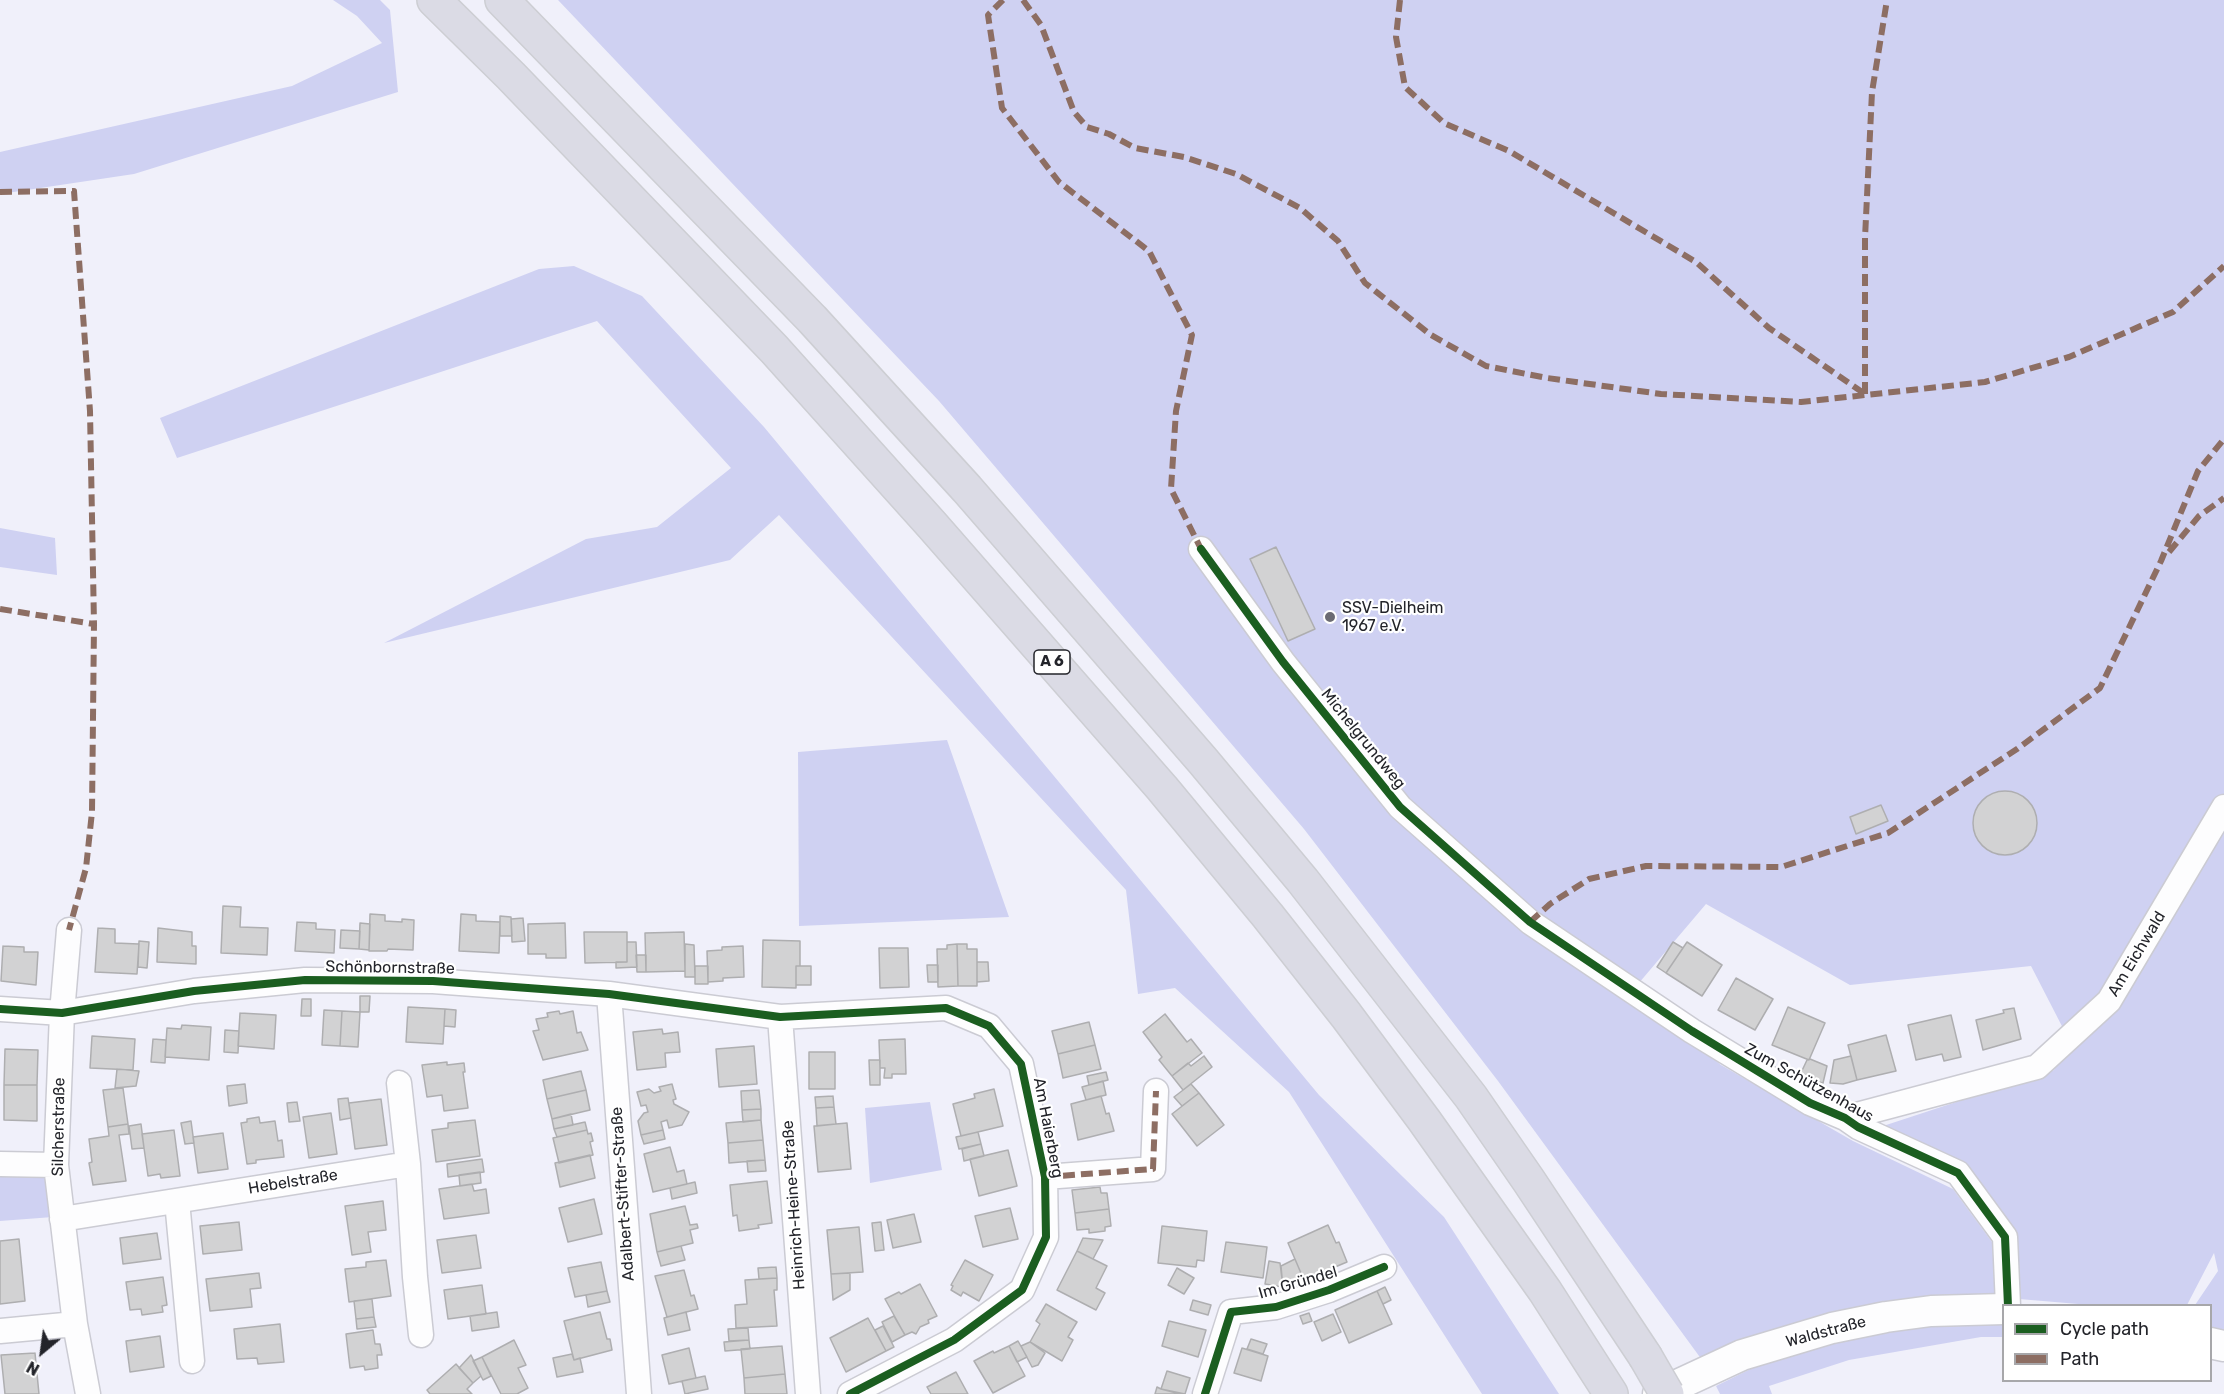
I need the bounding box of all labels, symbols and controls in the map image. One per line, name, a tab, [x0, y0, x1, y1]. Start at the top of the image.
place label: SSV-Dielheim 1967 e.V.	[1342, 598, 1444, 636]
marker: SSV-Dielheim 1967 e.V.	[1323, 610, 1337, 624]
road number: A 6	[1034, 650, 1070, 674]
street label: Michelgrundweg	[1317, 685, 1409, 793]
street label: Am Eichwald	[2104, 908, 2170, 1000]
street label: Schönbornstraße	[325, 957, 455, 979]
street label: Zum Schützenhaus	[1741, 1040, 1877, 1126]
street label: Am Haierberg	[1029, 1076, 1067, 1180]
street label: Silcherstraße	[49, 1077, 69, 1177]
street label: Adalbert-Stifter-Straße	[607, 1106, 639, 1282]
street label: Heinrich-Heine-Straße	[778, 1120, 810, 1290]
street label: Hebelstraße	[247, 1165, 339, 1199]
street label: Im Gründel	[1256, 1263, 1340, 1303]
legend	[2002, 1304, 2212, 1382]
street label: Waldstraße	[1784, 1312, 1868, 1352]
text: Cycle path	[2060, 1318, 2149, 1340]
north arrow	[12, 1322, 72, 1382]
text: Path	[2060, 1348, 2099, 1370]
text: N	[23, 1357, 43, 1379]

